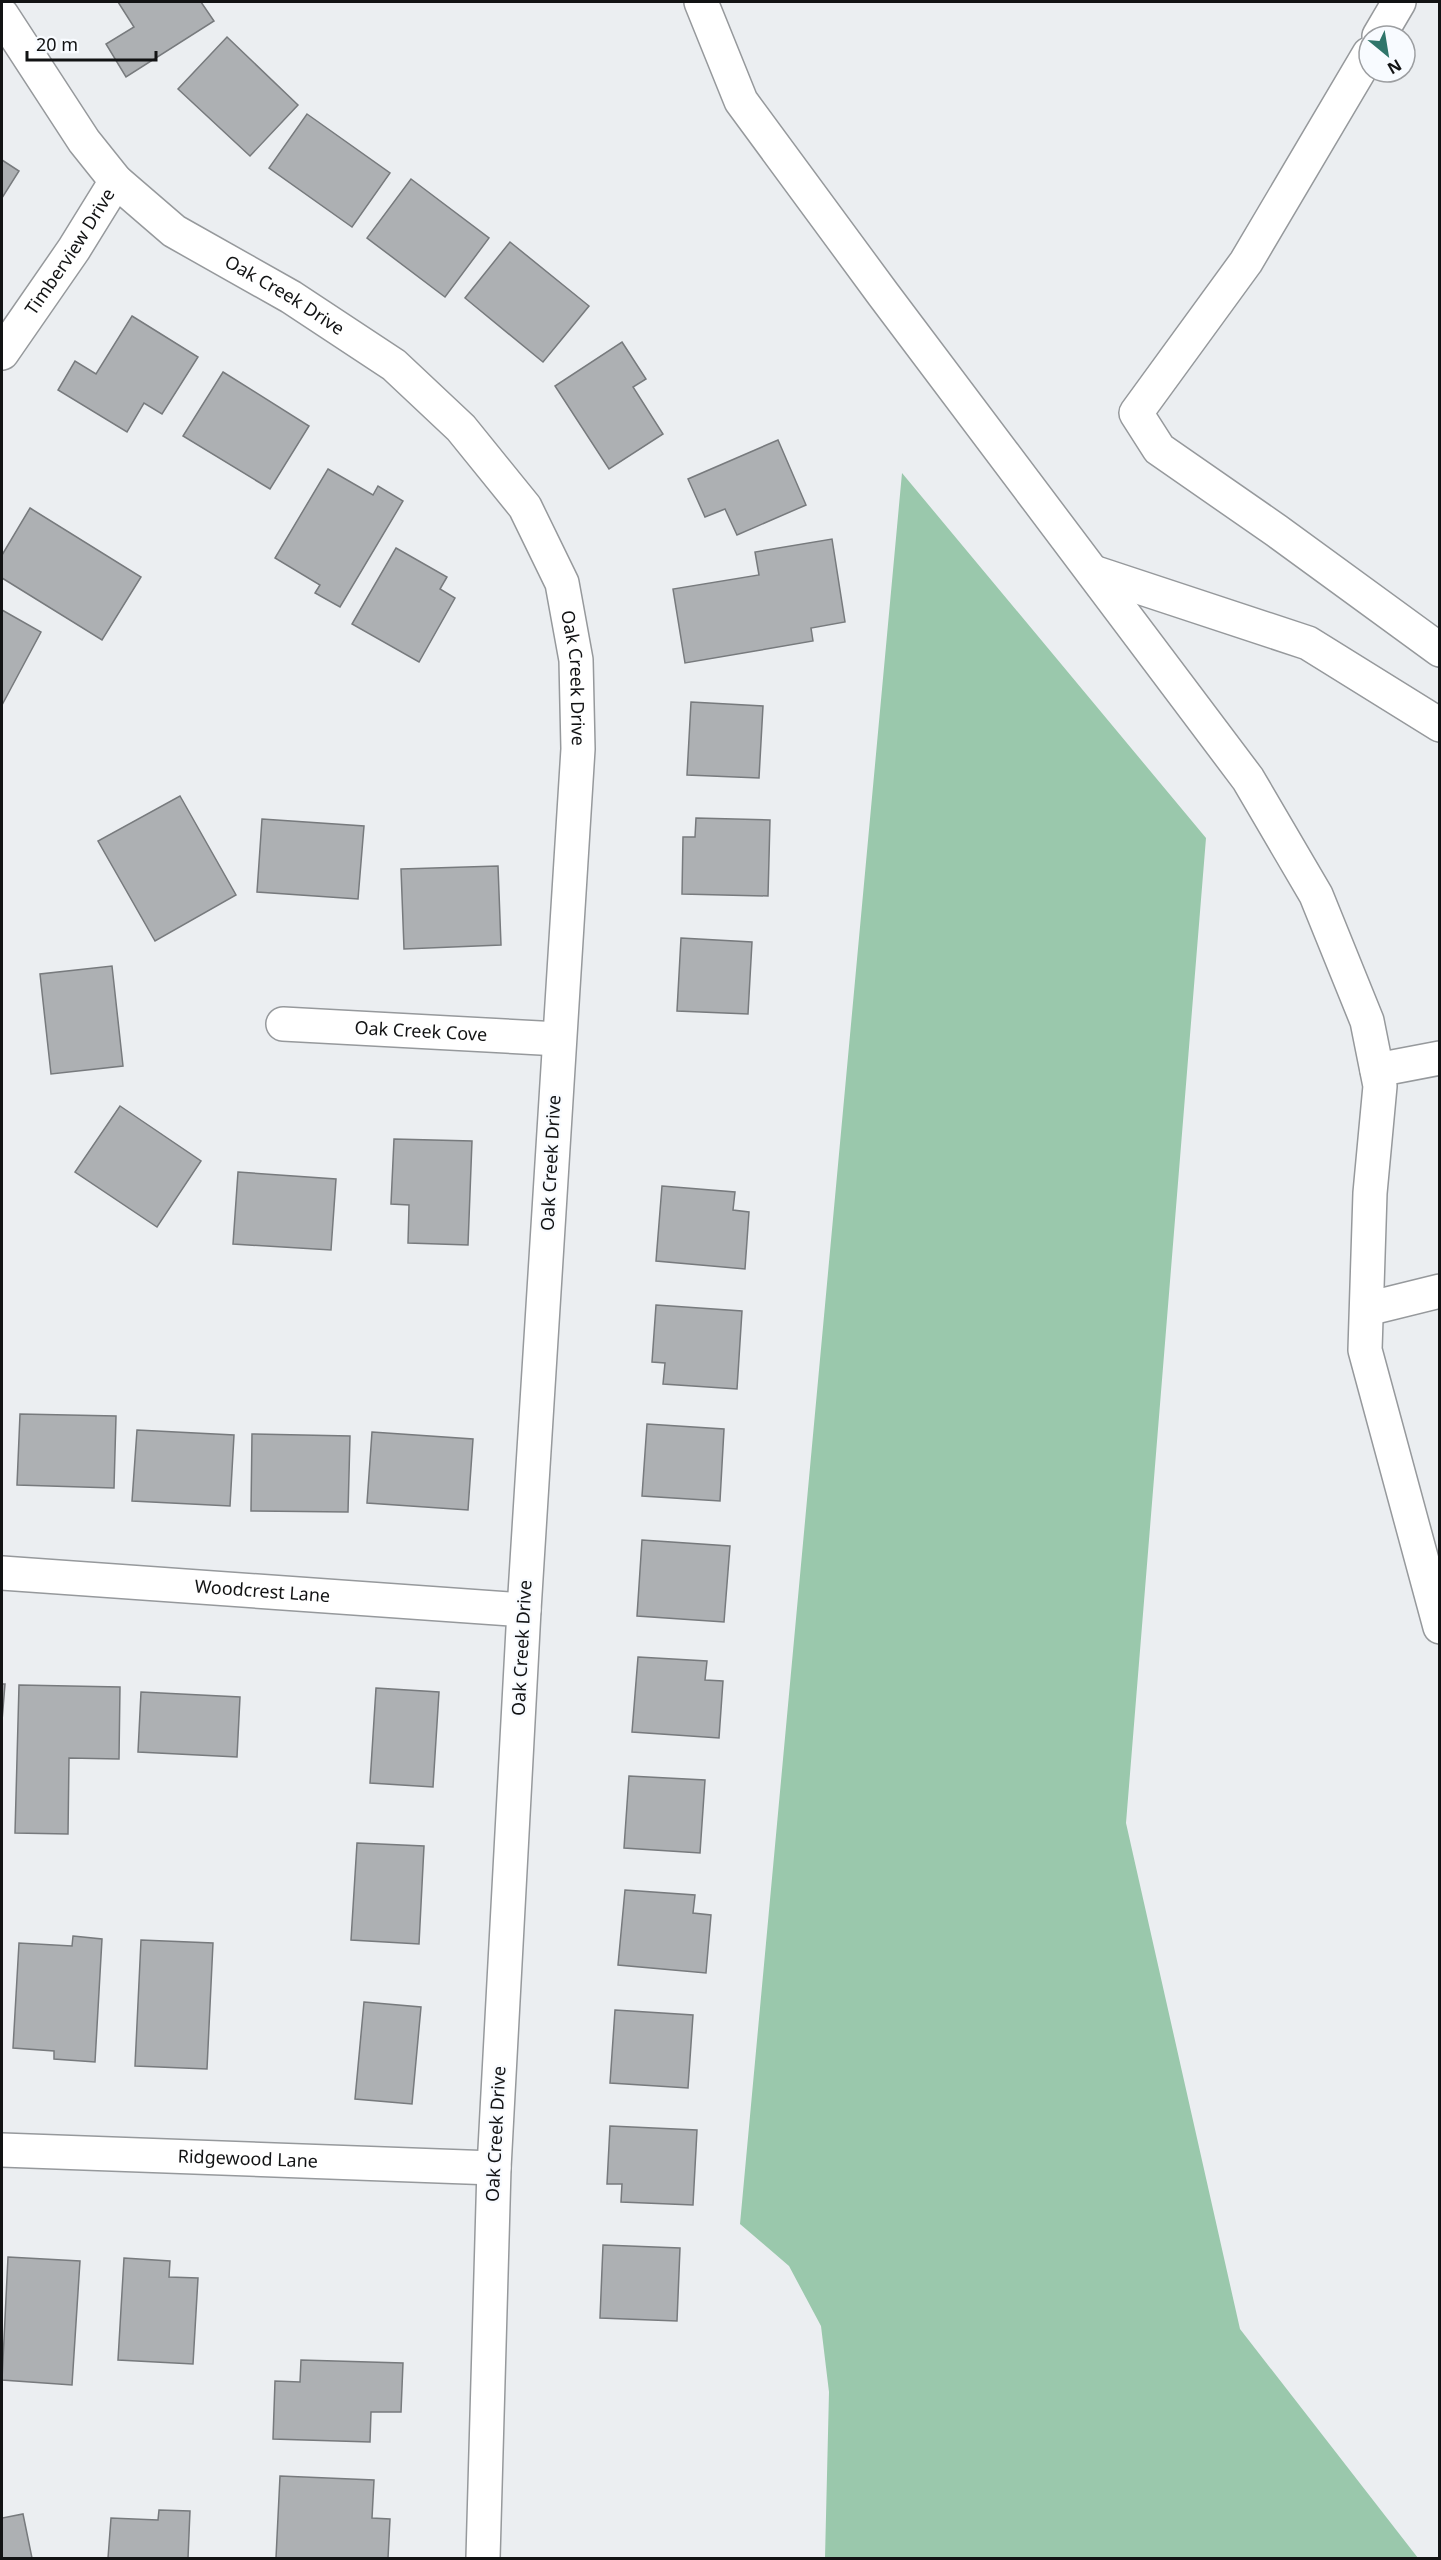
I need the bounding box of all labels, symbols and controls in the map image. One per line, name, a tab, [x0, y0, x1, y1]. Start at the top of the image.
scale bar	[27, 24, 156, 62]
north arrow	[1357, 24, 1417, 84]
text: 20 m	[36, 32, 78, 56]
text: N	[1383, 54, 1406, 80]
street label: Timberview Drive	[19, 183, 120, 319]
street label: Oak Creek Drive	[221, 249, 350, 340]
street label: Oak Creek Drive	[556, 608, 591, 746]
street label: Oak Creek Cove	[354, 1015, 488, 1046]
street label: Oak Creek Drive	[534, 1094, 566, 1231]
street label: Woodcrest Lane	[194, 1574, 331, 1607]
street label: Oak Creek Drive	[505, 1579, 537, 1716]
street label: Oak Creek Drive	[479, 2065, 511, 2202]
street label: Ridgewood Lane	[177, 2143, 318, 2173]

